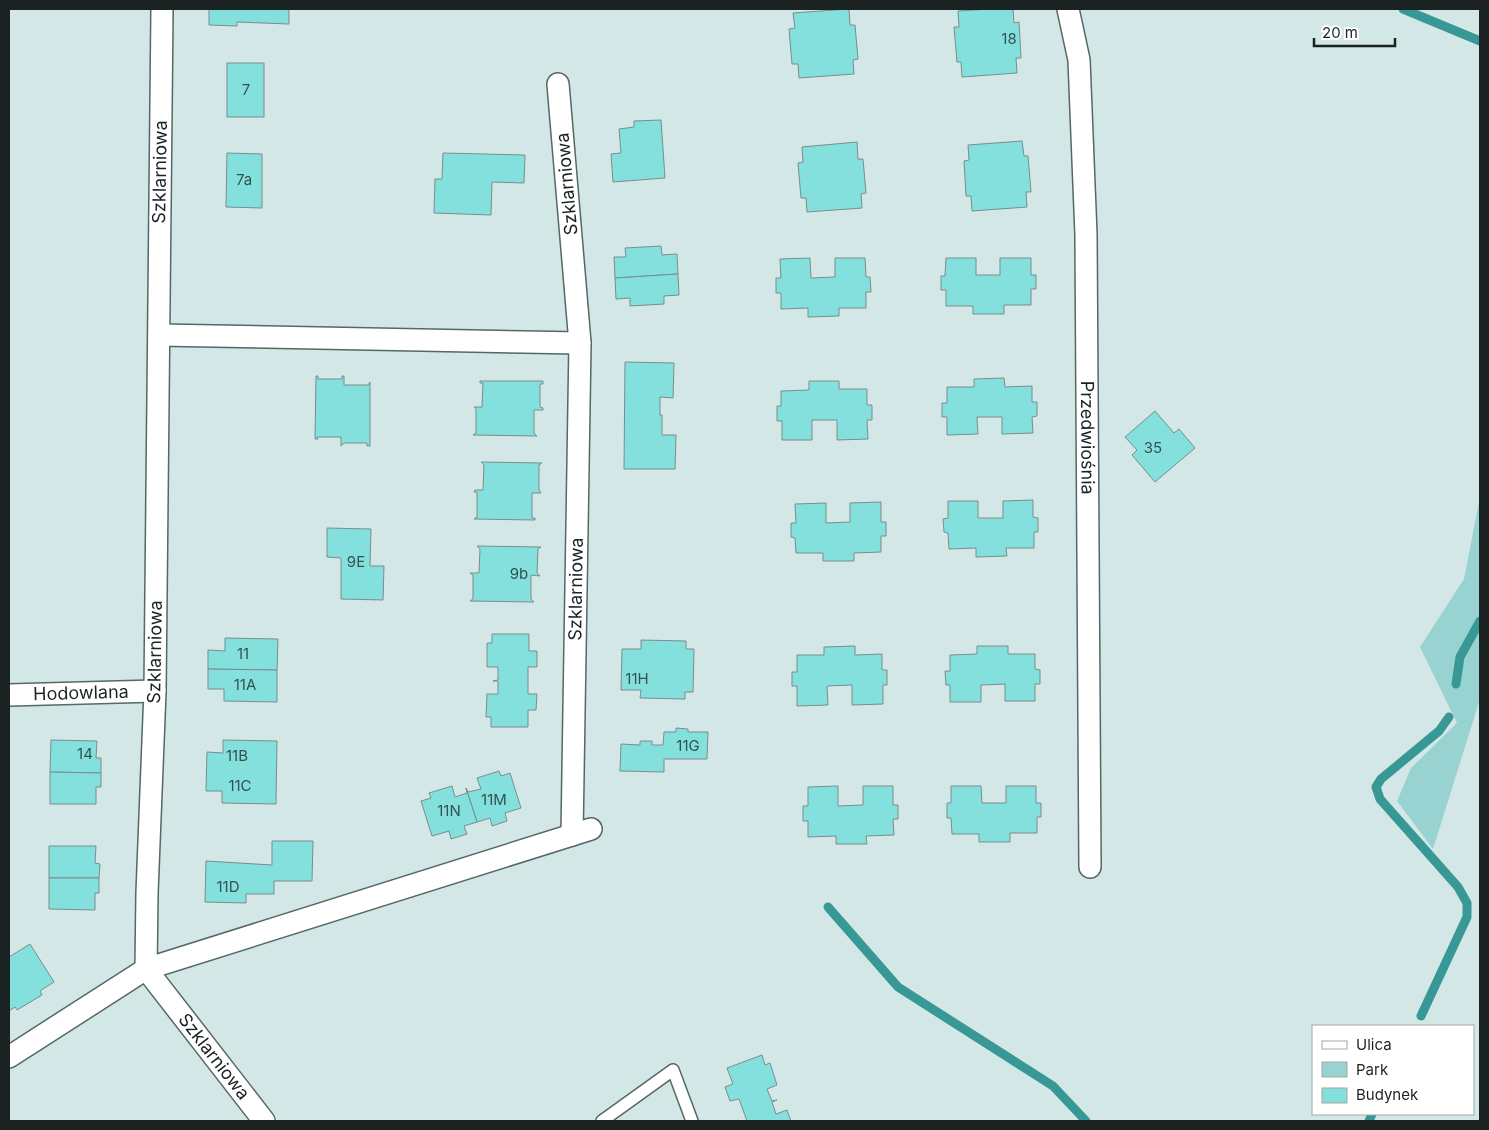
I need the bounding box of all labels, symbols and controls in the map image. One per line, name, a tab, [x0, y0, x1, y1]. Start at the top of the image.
scale bar	[1314, 15, 1395, 47]
text: 20 m	[1322, 23, 1358, 42]
house number: 18	[1001, 29, 1017, 48]
house number: 7	[242, 80, 250, 99]
street label: Szklarniowa	[148, 120, 171, 224]
street label: Szklarniowa	[552, 132, 581, 236]
house number: 7a	[236, 170, 252, 189]
street label: Przedwiośnia	[1077, 381, 1099, 495]
house number: 35	[1144, 438, 1162, 457]
street label: Szklarniowa	[564, 537, 587, 641]
house number: 9E	[347, 552, 365, 571]
house number: 9b	[510, 564, 528, 583]
street label: Szklarniowa	[143, 600, 166, 704]
house number: 11	[237, 644, 249, 663]
house number: 11H	[625, 669, 649, 688]
house number: 11A	[234, 675, 256, 694]
street label: Hodowlana	[33, 681, 129, 704]
house number: 11G	[676, 736, 700, 755]
house number: 14	[77, 744, 93, 763]
house number: 11B	[226, 746, 248, 765]
house number: 11C	[228, 776, 252, 795]
house number: 11M	[481, 790, 507, 809]
house number: 11N	[437, 801, 461, 820]
house number: 11D	[216, 877, 240, 896]
street label: Szklarniowa	[174, 1009, 254, 1103]
legend	[1312, 1025, 1474, 1115]
text: Ulica	[1356, 1035, 1392, 1054]
text: Park	[1356, 1060, 1389, 1079]
text: Budynek	[1356, 1085, 1419, 1104]

